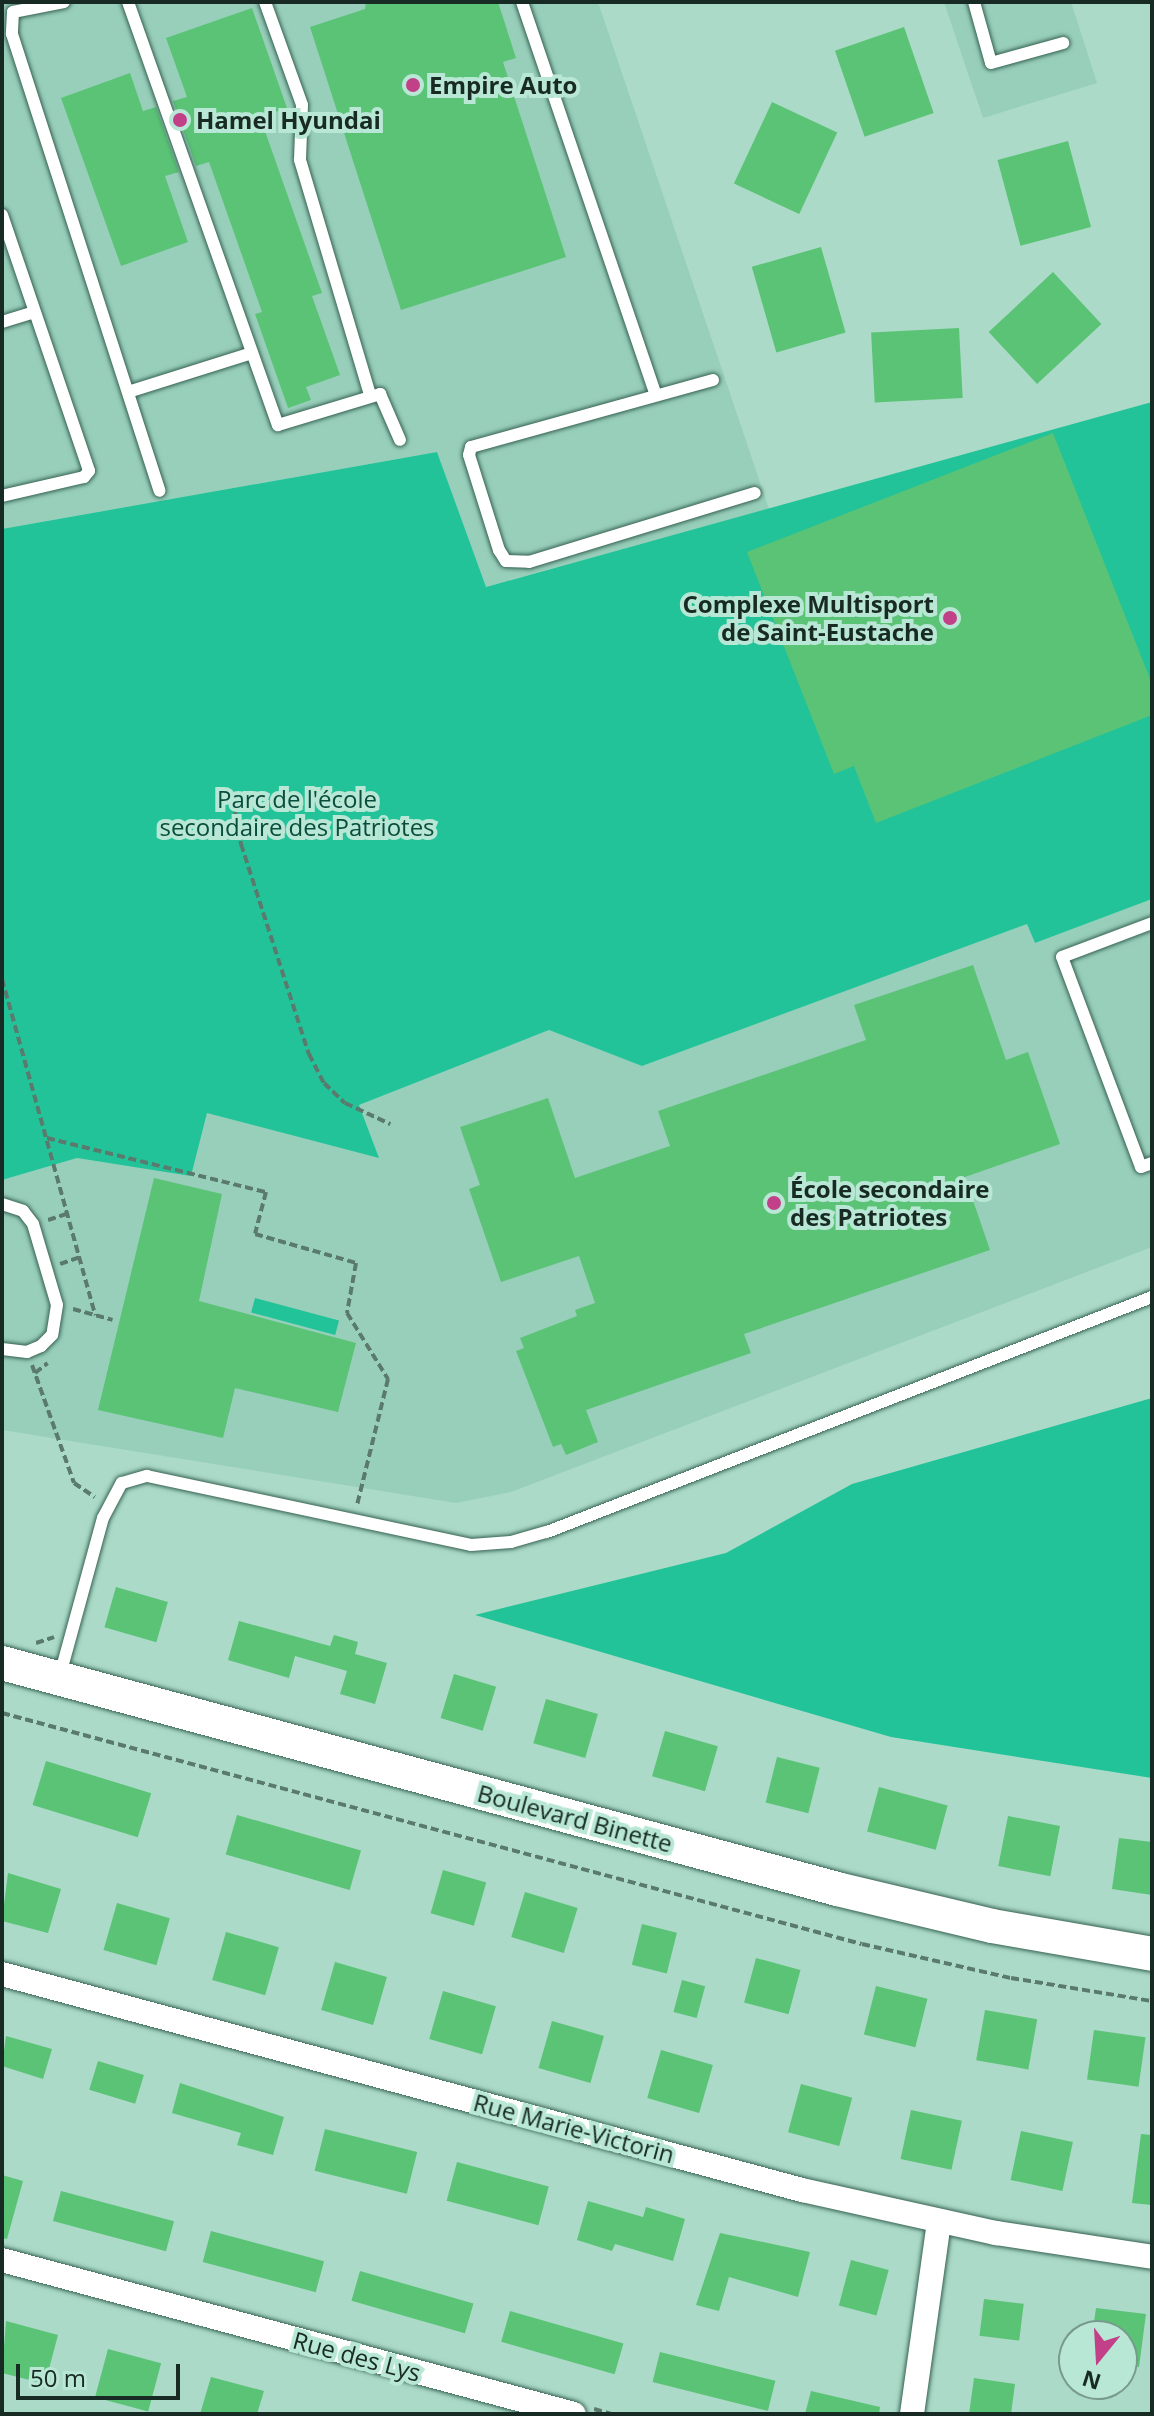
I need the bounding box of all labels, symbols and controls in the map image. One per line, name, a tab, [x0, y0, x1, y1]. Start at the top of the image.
place label: Empire Auto	[429, 71, 577, 99]
marker: Empire Auto	[404, 76, 422, 94]
place label: Hamel Hyundai	[196, 106, 381, 134]
marker: Hamel Hyundai	[171, 111, 189, 129]
place label: Complexe Multisport de Saint-Eustache	[683, 590, 934, 646]
marker: Complexe Multisport de Saint-Eustache	[941, 609, 959, 627]
park label: Parc de l'école secondaire des Patriotes	[159, 785, 435, 841]
place label: École secondaire des Patriotes	[790, 1175, 990, 1231]
marker: École secondaire des Patriotes	[765, 1194, 783, 1212]
street label: Boulevard Binette	[474, 1778, 676, 1858]
street label: Rue Marie-Victorin	[470, 2087, 678, 2169]
north arrow	[1058, 2320, 1138, 2400]
street label: Rue des Lys	[290, 2325, 424, 2387]
scale bar	[20, 2348, 184, 2398]
text: 50 m	[30, 2361, 86, 2394]
text: N	[1078, 2364, 1104, 2398]

